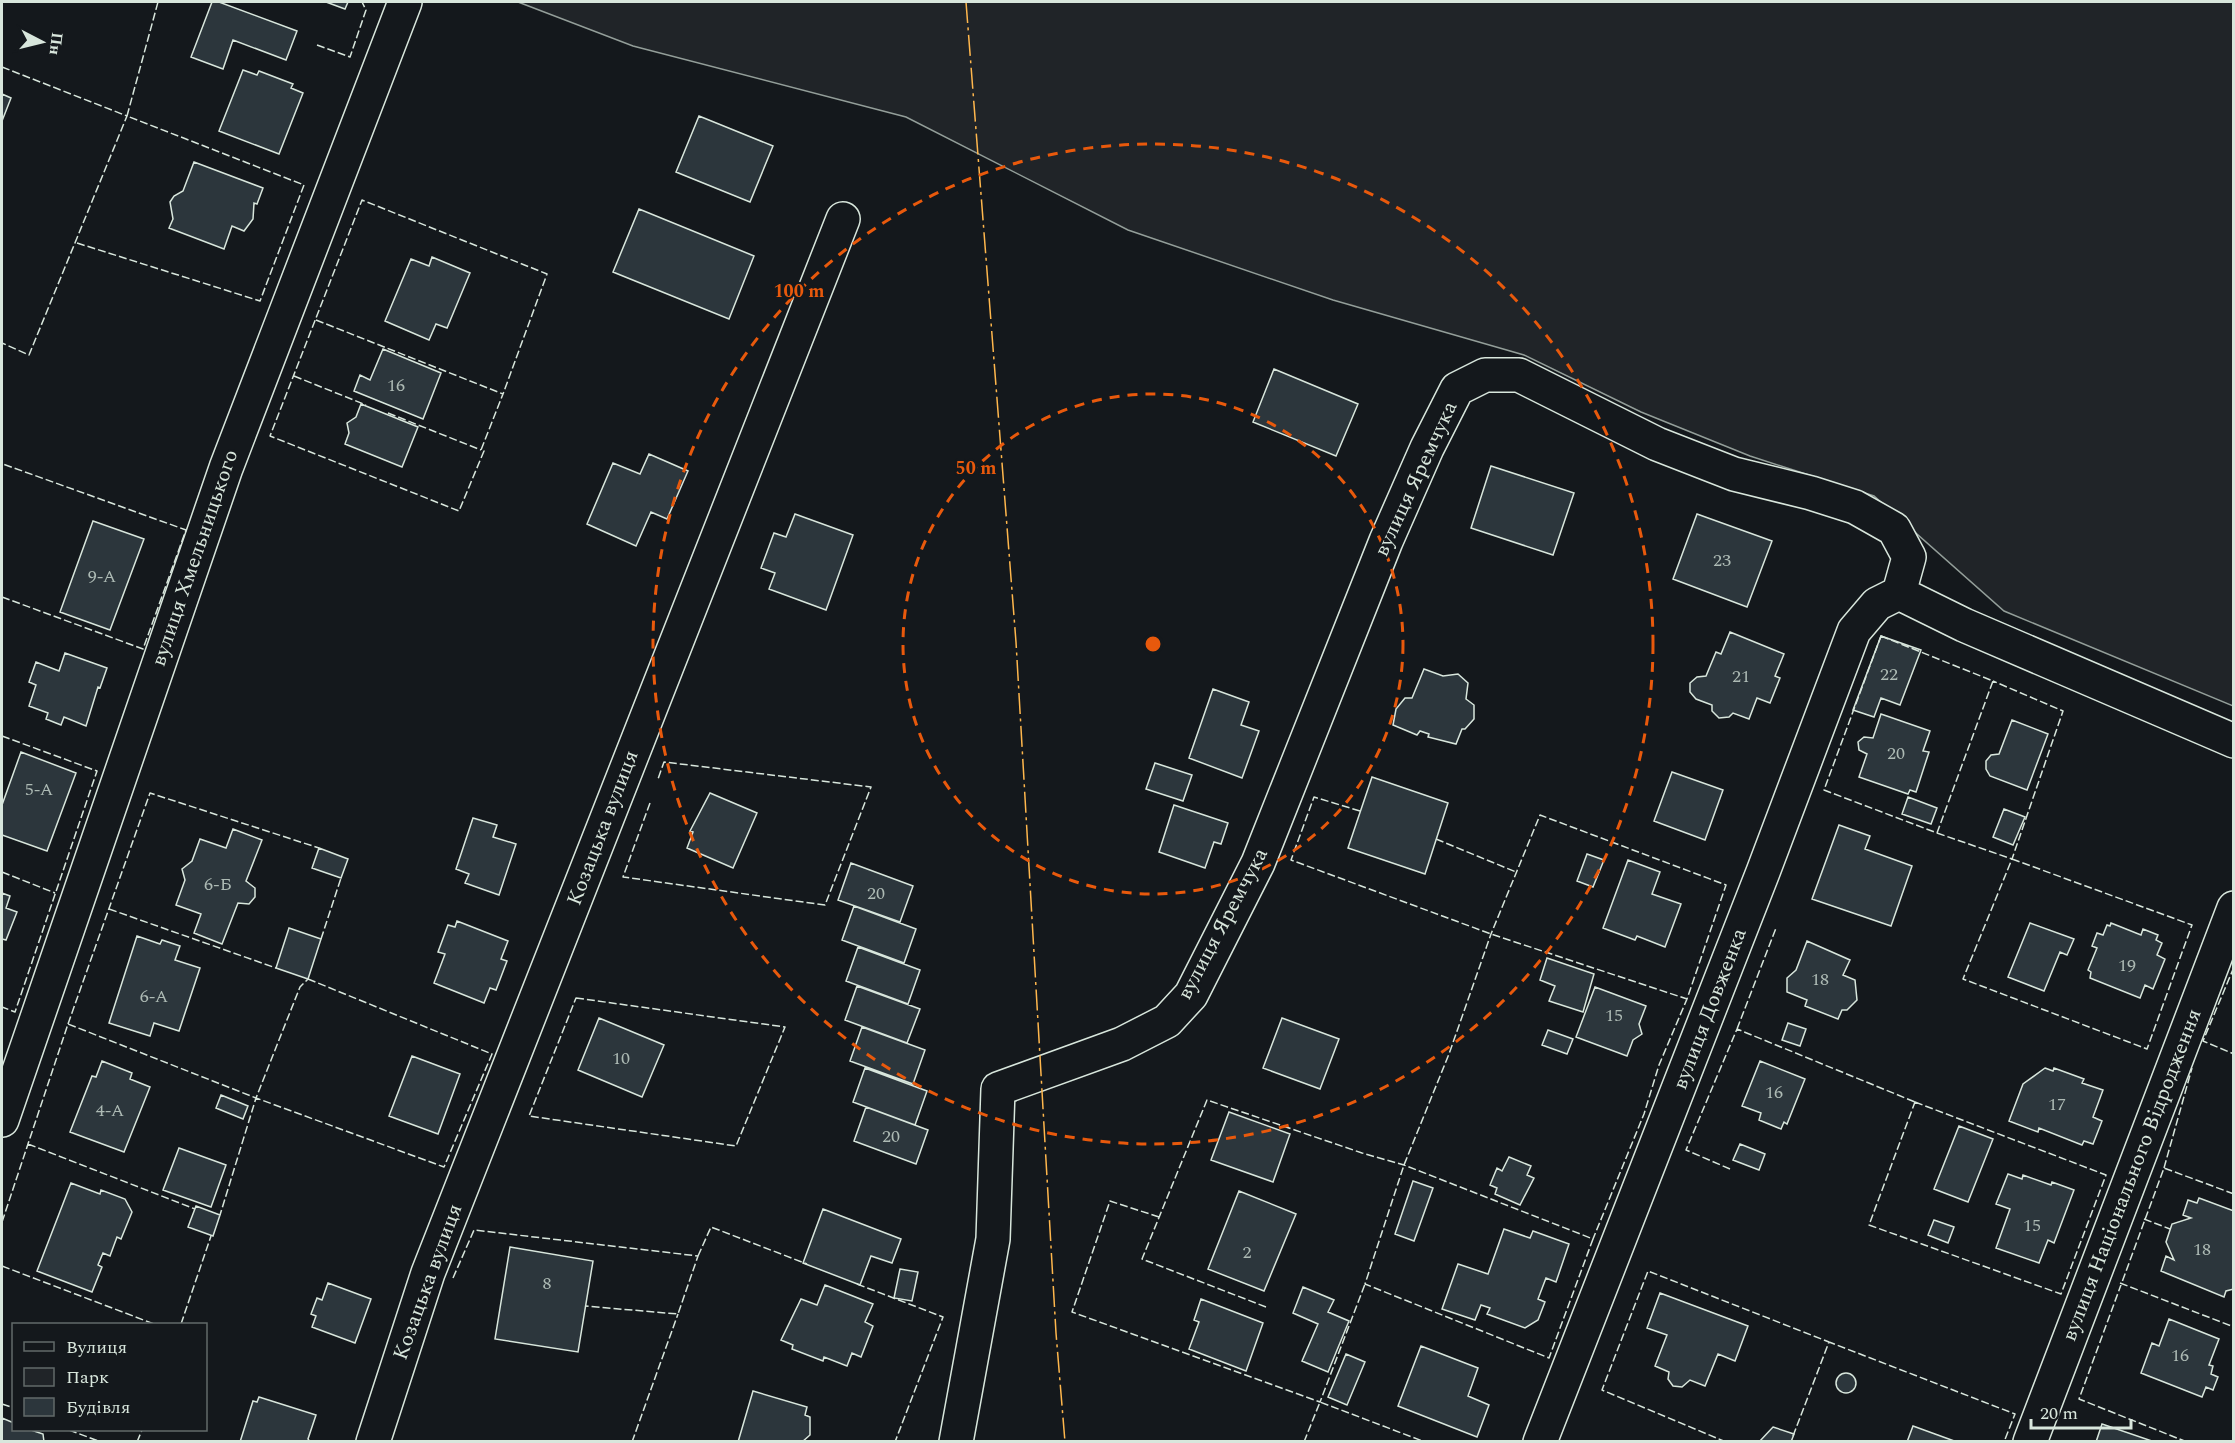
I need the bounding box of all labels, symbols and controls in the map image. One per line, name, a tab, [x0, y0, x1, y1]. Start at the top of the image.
north arrow	[12, 12, 72, 72]
text: Пн	[43, 31, 69, 57]
text: 100 m	[773, 278, 825, 305]
house number: 16	[387, 372, 405, 399]
street label: вулиця Яремчука	[1366, 395, 1466, 562]
street label: вулиця Хмельницького	[143, 445, 247, 671]
text: 50 m	[956, 455, 996, 482]
house number: 23	[1713, 547, 1731, 574]
house number: 9-А	[88, 563, 116, 590]
centre of rings	[1143, 634, 1163, 654]
house number: 22	[1880, 661, 1898, 688]
house number: 21	[1732, 663, 1750, 690]
house number: 20	[1887, 740, 1905, 767]
street label: Козацька вулиця	[559, 746, 647, 910]
house number: 5-А	[25, 776, 53, 803]
street label: вулиця Яремчука	[1169, 842, 1277, 1006]
house number: 6-Б	[204, 871, 232, 898]
house number: 20	[867, 880, 885, 907]
street label: вулиця Довженка	[1664, 923, 1756, 1094]
house number: 19	[2118, 952, 2136, 979]
house number: 18	[1811, 966, 1829, 993]
house number: 6-А	[140, 983, 168, 1010]
house number: 15	[1605, 1002, 1623, 1029]
street label: вулиця Національного Відродження	[2054, 1004, 2210, 1346]
house number: 10	[612, 1045, 630, 1072]
house number: 16	[1765, 1079, 1783, 1106]
house number: 17	[2048, 1091, 2066, 1118]
house number: 4-А	[96, 1097, 124, 1124]
house number: 20	[882, 1123, 900, 1150]
street label: Козацька вулиця	[385, 1199, 471, 1365]
house number: 15	[2023, 1212, 2041, 1239]
house number: 18	[2193, 1236, 2211, 1263]
house number: 2	[1243, 1239, 1252, 1266]
house number: 8	[543, 1270, 552, 1297]
legend	[12, 1323, 207, 1431]
text: Вулиця	[66, 1334, 127, 1361]
house number: 16	[2171, 1342, 2189, 1369]
text: Парк	[66, 1364, 109, 1391]
scale bar	[2031, 1392, 2132, 1430]
text: Будівля	[66, 1394, 130, 1421]
text: 20 m	[2040, 1400, 2078, 1427]

